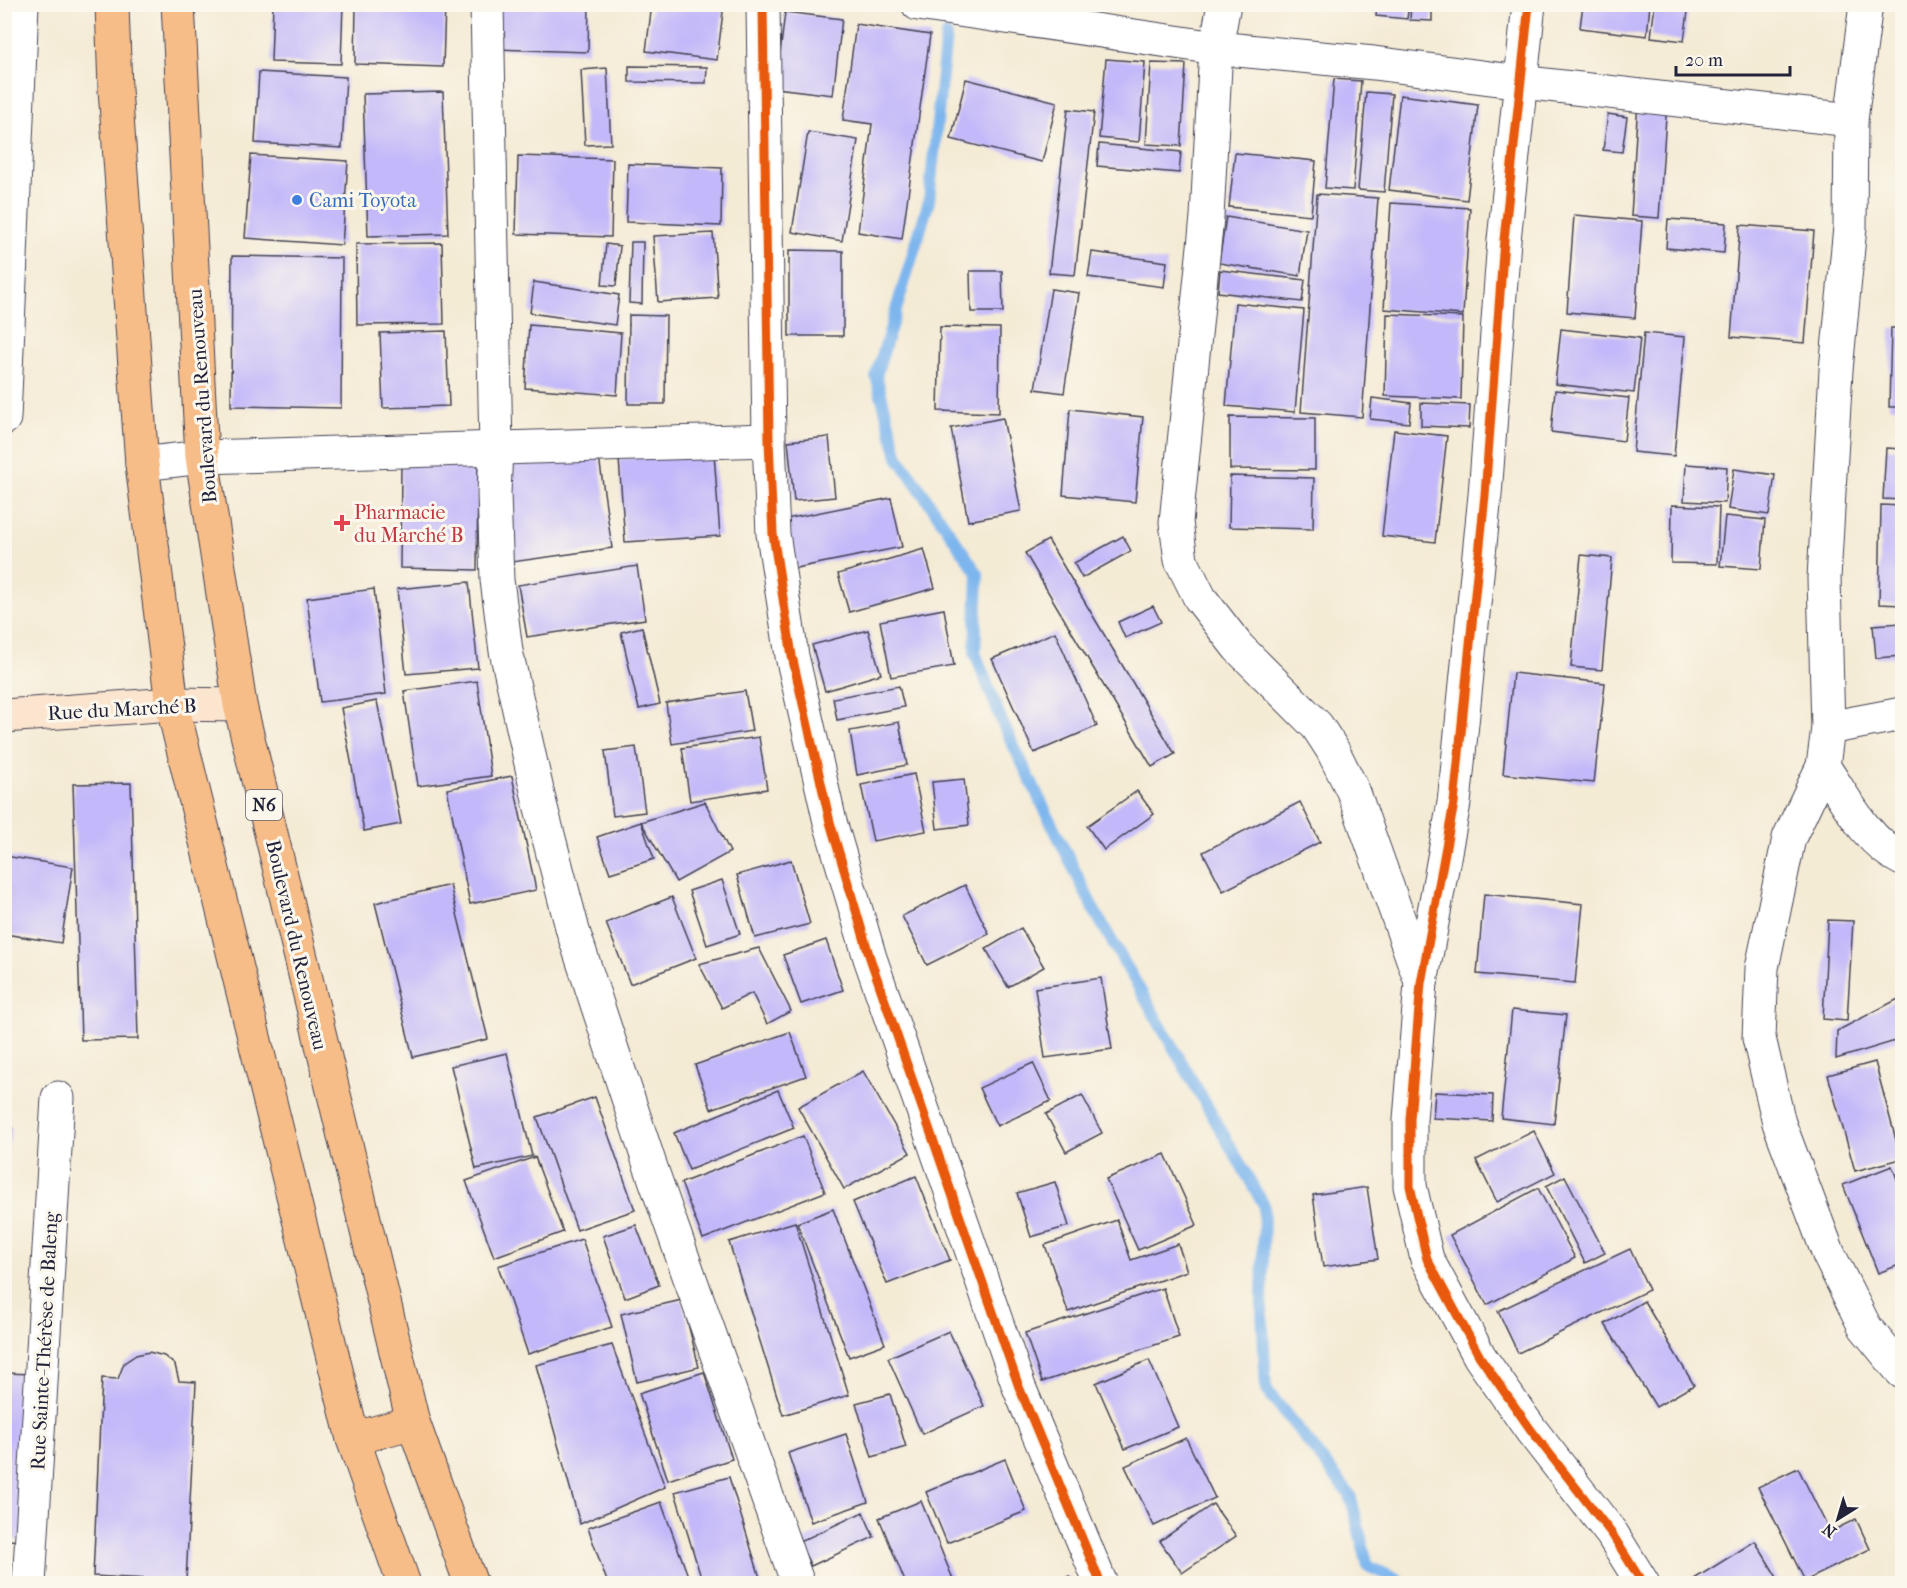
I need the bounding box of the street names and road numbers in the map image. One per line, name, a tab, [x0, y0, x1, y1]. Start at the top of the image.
street label: Boulevard du Renouveau	[183, 287, 221, 504]
street label: Rue du Marché B	[47, 694, 197, 725]
road number: N6	[246, 790, 282, 820]
street label: Boulevard du Renouveau	[261, 838, 332, 1053]
street label: Rue Sainte-Thérèse de Baleng	[26, 1211, 63, 1471]

